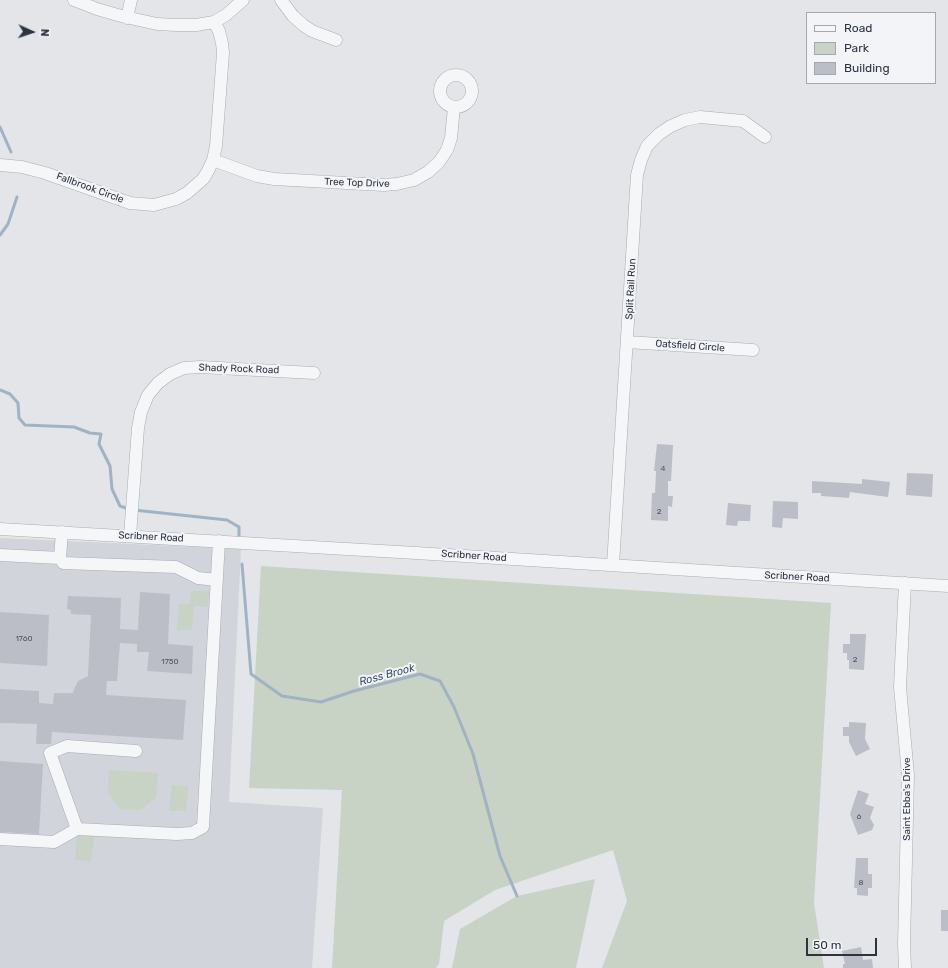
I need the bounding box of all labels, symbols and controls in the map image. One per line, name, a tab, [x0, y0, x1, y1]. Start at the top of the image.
north arrow	[12, 12, 52, 52]
legend	[806, 12, 936, 84]
text: Road	[844, 21, 872, 35]
text: N	[38, 28, 51, 37]
text: Park	[844, 41, 869, 55]
text: Building	[844, 61, 890, 75]
street label: Fallbrook Circle	[55, 170, 125, 206]
street label: Tree Top Drive	[324, 176, 390, 190]
street label: Split Rail Run	[623, 258, 639, 320]
street label: Oatsfield Circle	[655, 338, 725, 354]
street label: Shady Rock Road	[198, 362, 280, 376]
house number: 4	[661, 464, 665, 474]
house number: 2	[657, 507, 661, 517]
street label: Scribner Road	[118, 529, 184, 545]
street label: Scribner Road	[441, 548, 507, 564]
street label: Scribner Road	[764, 569, 830, 585]
house number: 1760	[15, 634, 33, 644]
house number: 2	[853, 655, 857, 665]
house number: 1750	[161, 657, 179, 667]
water label: Ross Brook	[358, 661, 416, 689]
street label: Saint Ebba's Drive	[901, 757, 913, 841]
house number: 6	[857, 812, 861, 822]
house number: 8	[858, 878, 864, 888]
scale bar	[808, 930, 879, 956]
text: 50 m	[813, 938, 841, 952]

